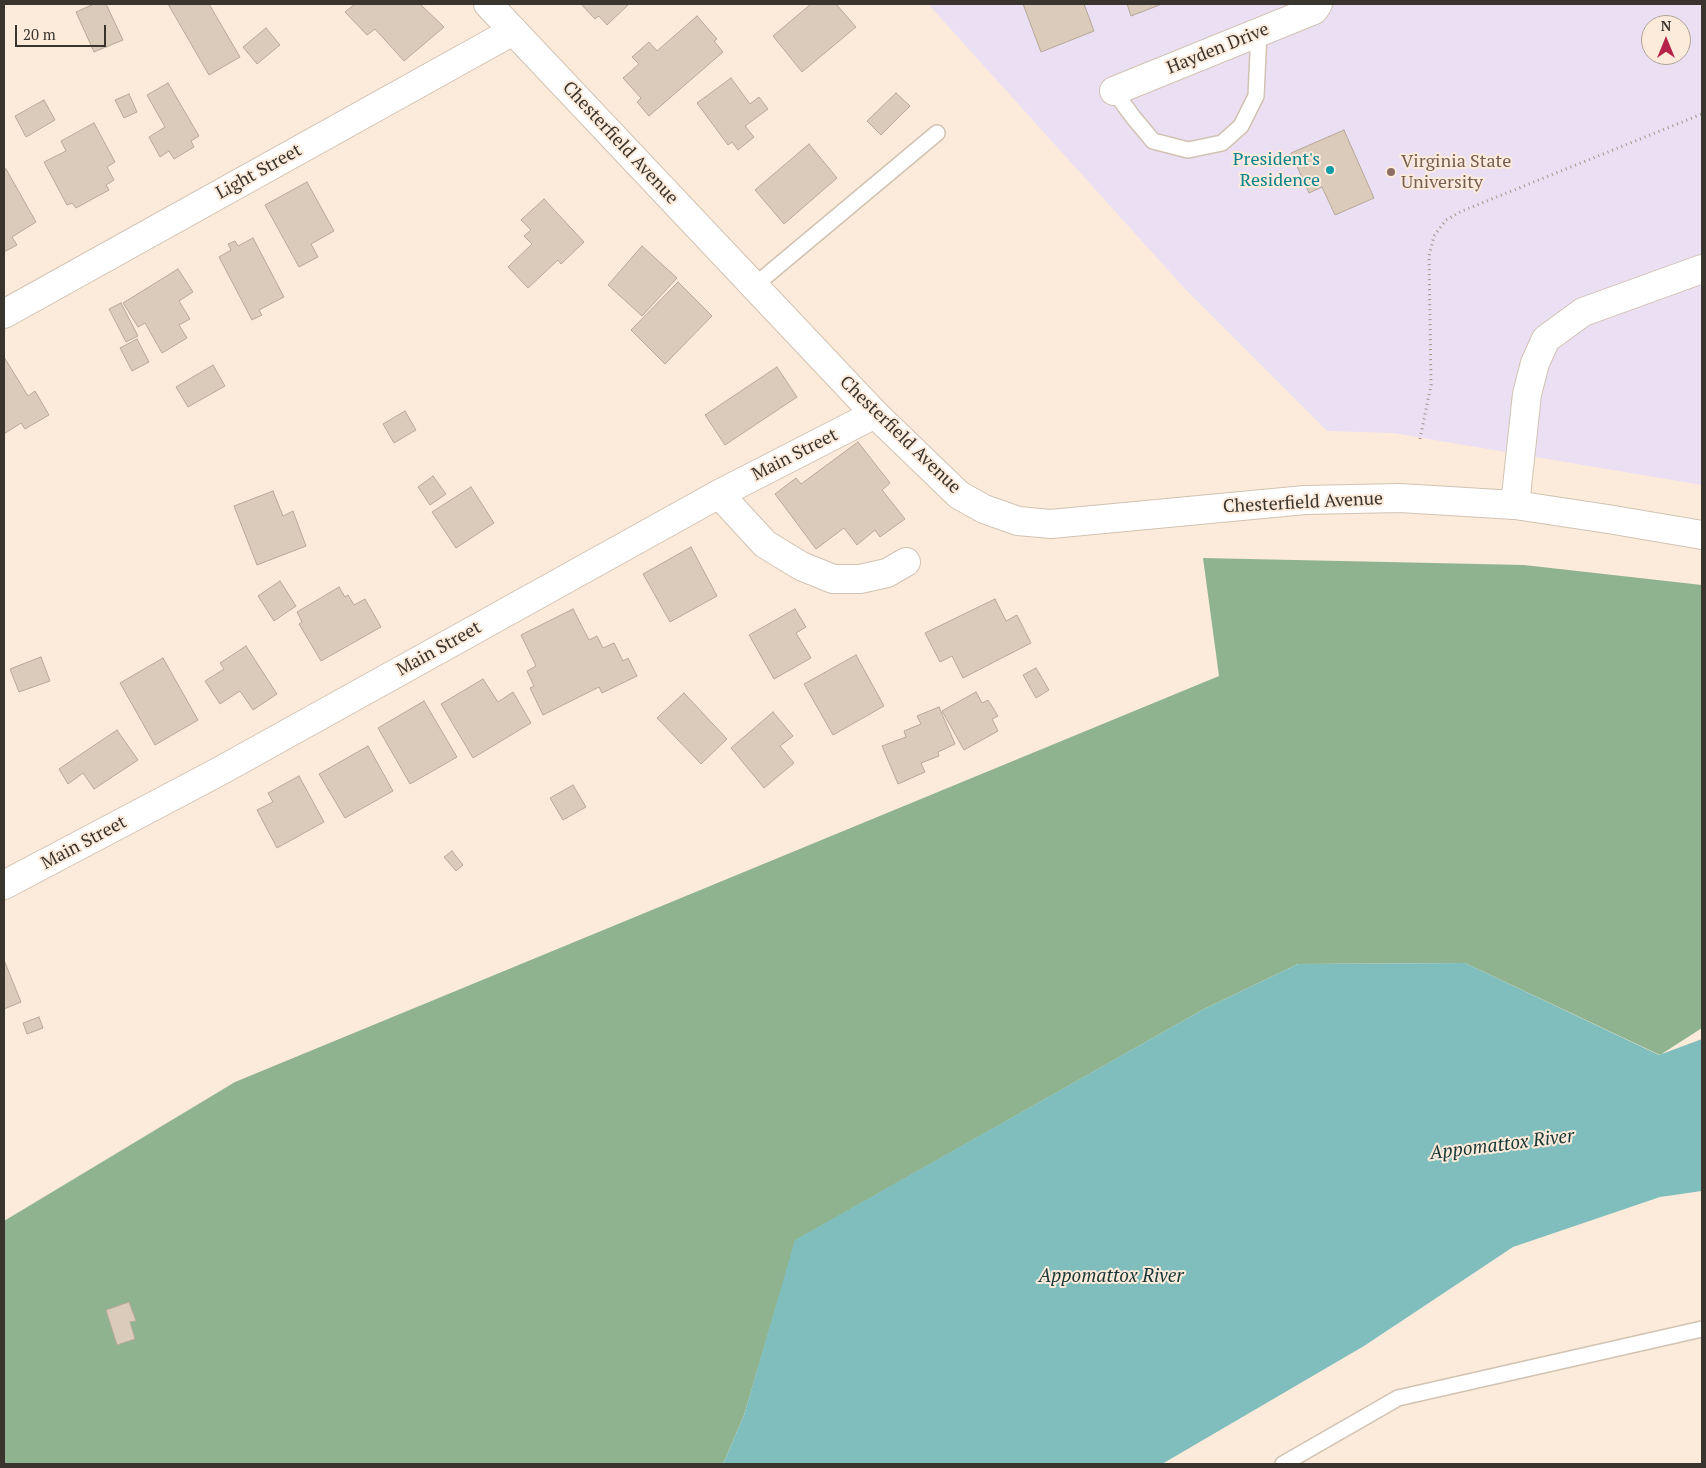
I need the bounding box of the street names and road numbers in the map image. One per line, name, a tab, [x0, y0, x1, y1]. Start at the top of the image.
street label: Hayden Drive	[1164, 19, 1272, 79]
street label: Chesterfield Avenue	[557, 77, 683, 209]
street label: Light Street	[212, 140, 306, 204]
street label: Chesterfield Avenue	[835, 372, 965, 498]
street label: Main Street	[749, 424, 841, 486]
street label: Chesterfield Avenue	[1222, 488, 1384, 518]
street label: Main Street	[393, 617, 485, 681]
street label: Main Street	[38, 812, 130, 874]

